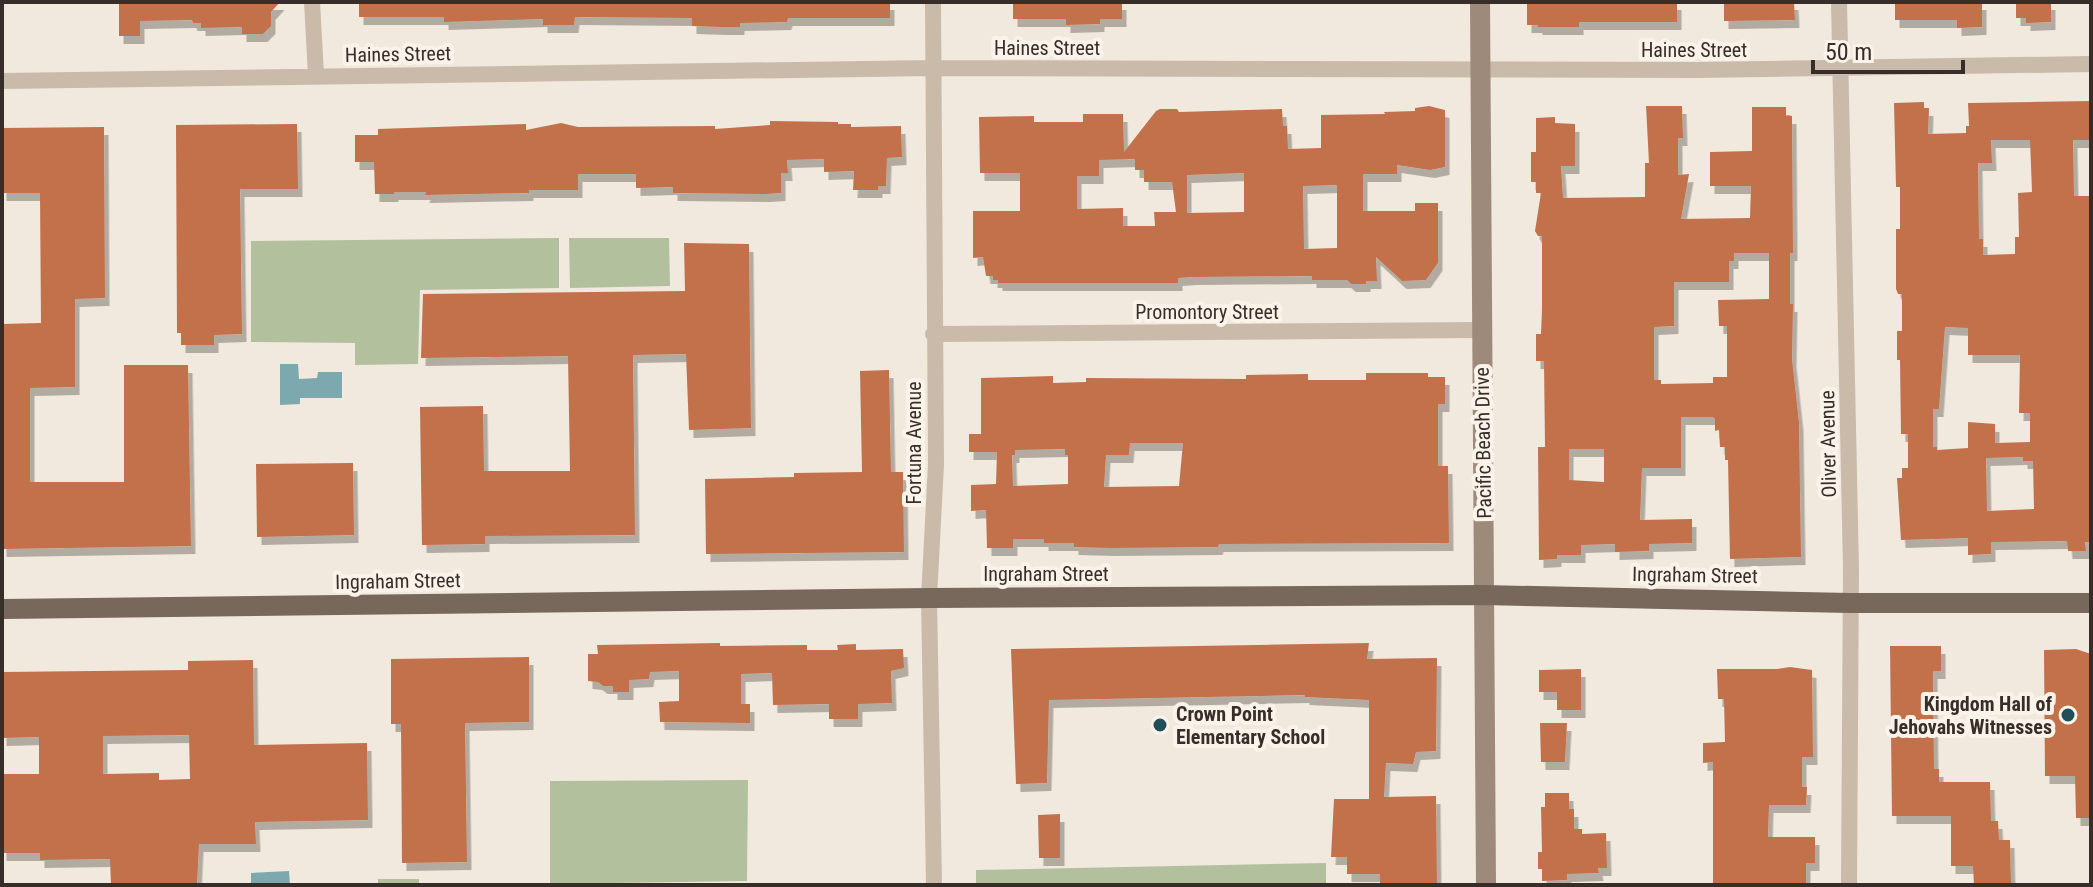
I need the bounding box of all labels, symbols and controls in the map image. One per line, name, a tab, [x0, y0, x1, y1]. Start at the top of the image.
scale bar	[1813, 24, 1963, 74]
street label: Haines Street	[994, 36, 1100, 60]
street label: Haines Street	[1641, 38, 1747, 62]
text: 50 m	[1825, 38, 1872, 66]
street label: Haines Street	[345, 41, 451, 67]
street label: Promontory Street	[1135, 300, 1279, 324]
street label: Pacific Beach Drive	[1470, 367, 1496, 519]
street label: Fortuna Avenue	[902, 381, 926, 505]
street label: Oliver Avenue	[1815, 390, 1841, 498]
street label: Ingraham Street	[983, 562, 1109, 586]
street label: Ingraham Street	[1632, 562, 1758, 588]
street label: Ingraham Street	[335, 568, 461, 594]
place label: Kingdom Hall of Jehovahs Witnesses	[1889, 692, 2052, 739]
place label: Crown Point Elementary School	[1176, 702, 1325, 749]
marker: Kingdom Hall of Jehovahs Witnesses	[2059, 706, 2077, 724]
marker: Crown Point Elementary School	[1151, 716, 1169, 734]

